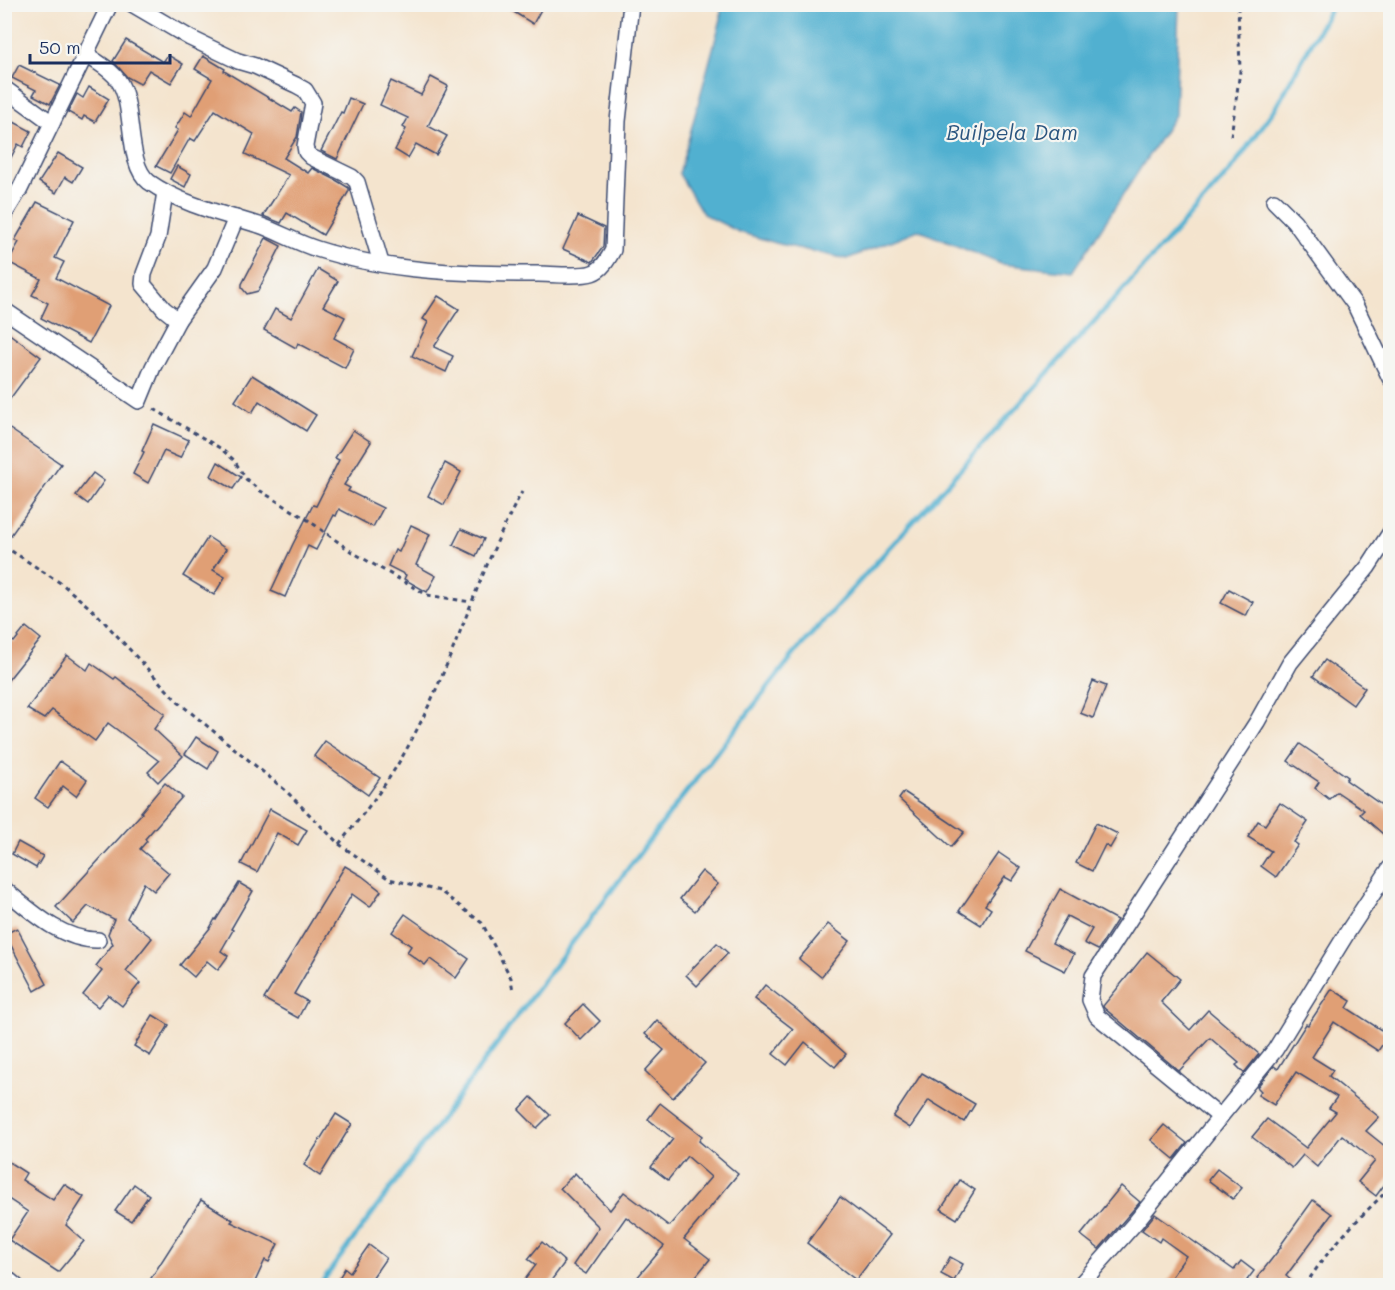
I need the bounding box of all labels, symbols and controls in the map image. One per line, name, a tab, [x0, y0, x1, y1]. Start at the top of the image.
scale bar	[30, 27, 170, 65]
text: 50 m	[39, 35, 81, 59]
water label: Builpela Dam	[946, 118, 1078, 145]

